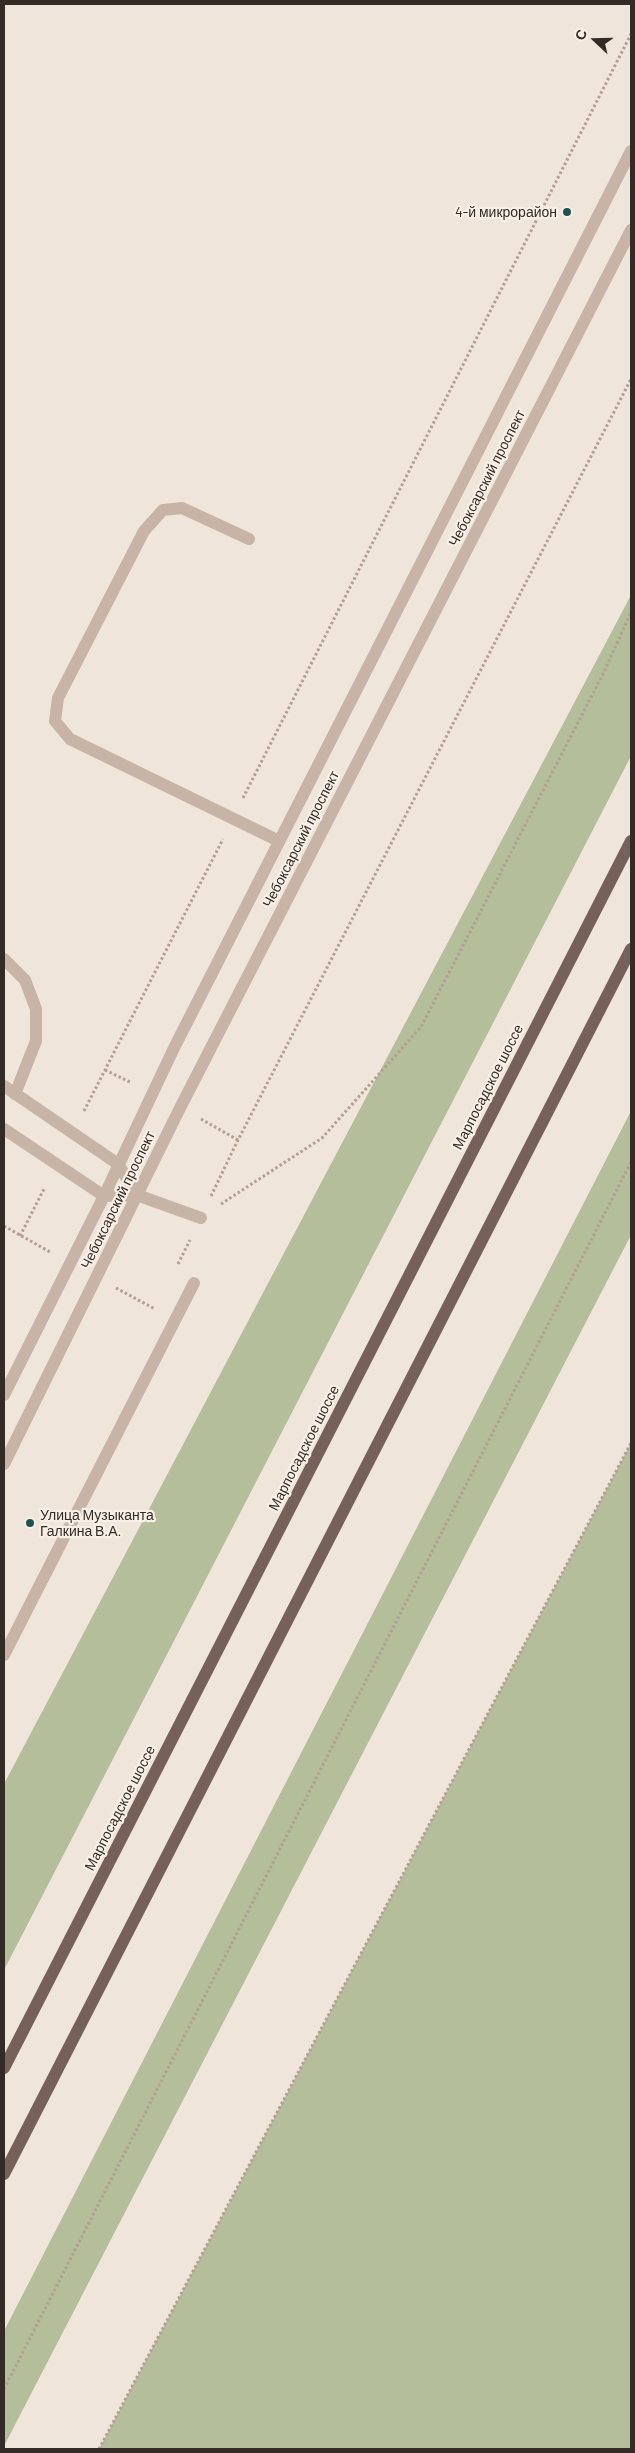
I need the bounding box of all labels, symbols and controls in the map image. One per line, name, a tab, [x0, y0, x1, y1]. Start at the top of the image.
north arrow	[570, 15, 620, 65]
text: С	[571, 27, 590, 42]
place label: 4-й микрорайон	[455, 204, 557, 220]
marker: 4-й микрорайон	[561, 206, 573, 218]
street label: Чебоксарский проспект	[445, 407, 529, 549]
street label: Чебоксарский проспект	[259, 768, 343, 910]
street label: Марпосадское шоссе	[449, 1022, 527, 1152]
street label: Чебоксарский проспект	[77, 1128, 159, 1272]
street label: Марпосадское шоссе	[265, 1383, 343, 1513]
place label: Улица Музыканта Галкина В.А.	[40, 1507, 154, 1540]
marker: Улица Музыканта Галкина В.А.	[24, 1517, 36, 1529]
street label: Марпосадское шоссе	[81, 1743, 159, 1873]

